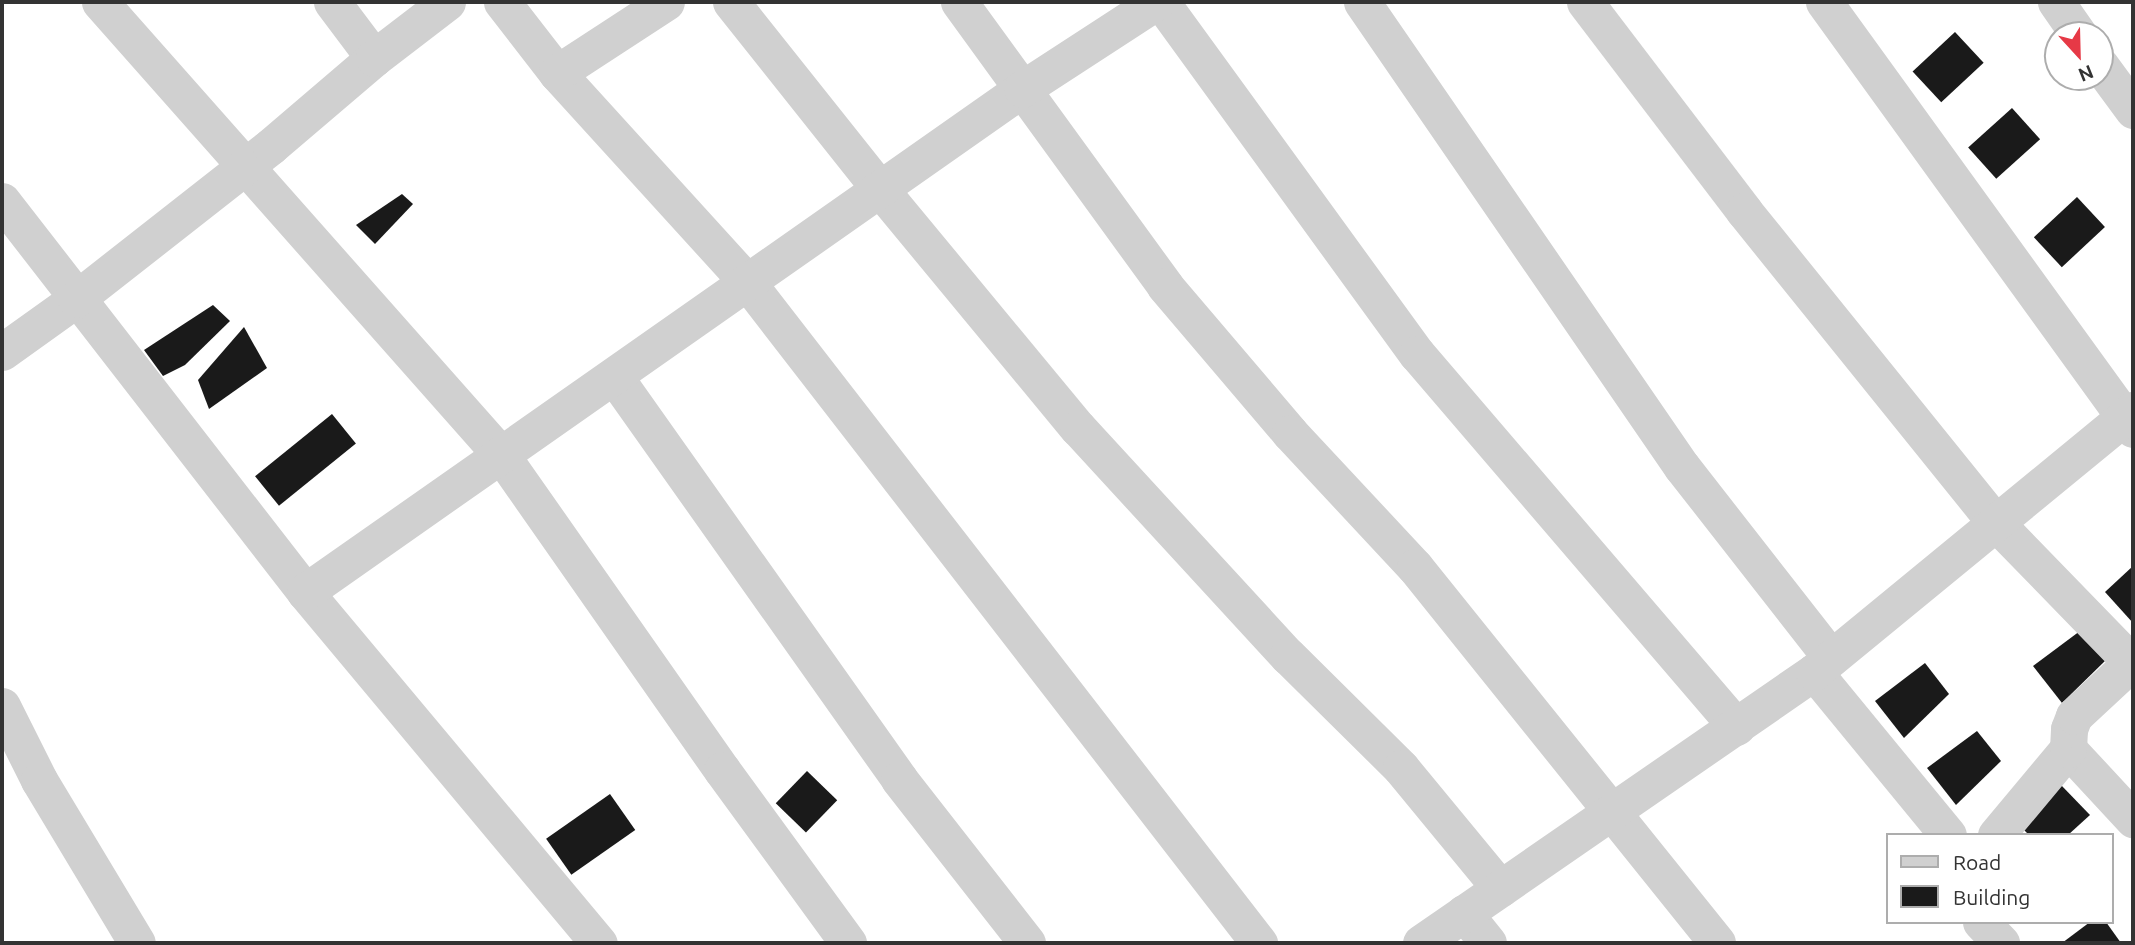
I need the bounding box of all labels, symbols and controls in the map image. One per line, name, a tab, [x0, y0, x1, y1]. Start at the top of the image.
north arrow	[2044, 21, 2114, 91]
text: N	[2075, 61, 2097, 86]
legend	[1886, 833, 2114, 924]
text: Road	[1953, 850, 2001, 874]
text: Building	[1953, 885, 2030, 909]

